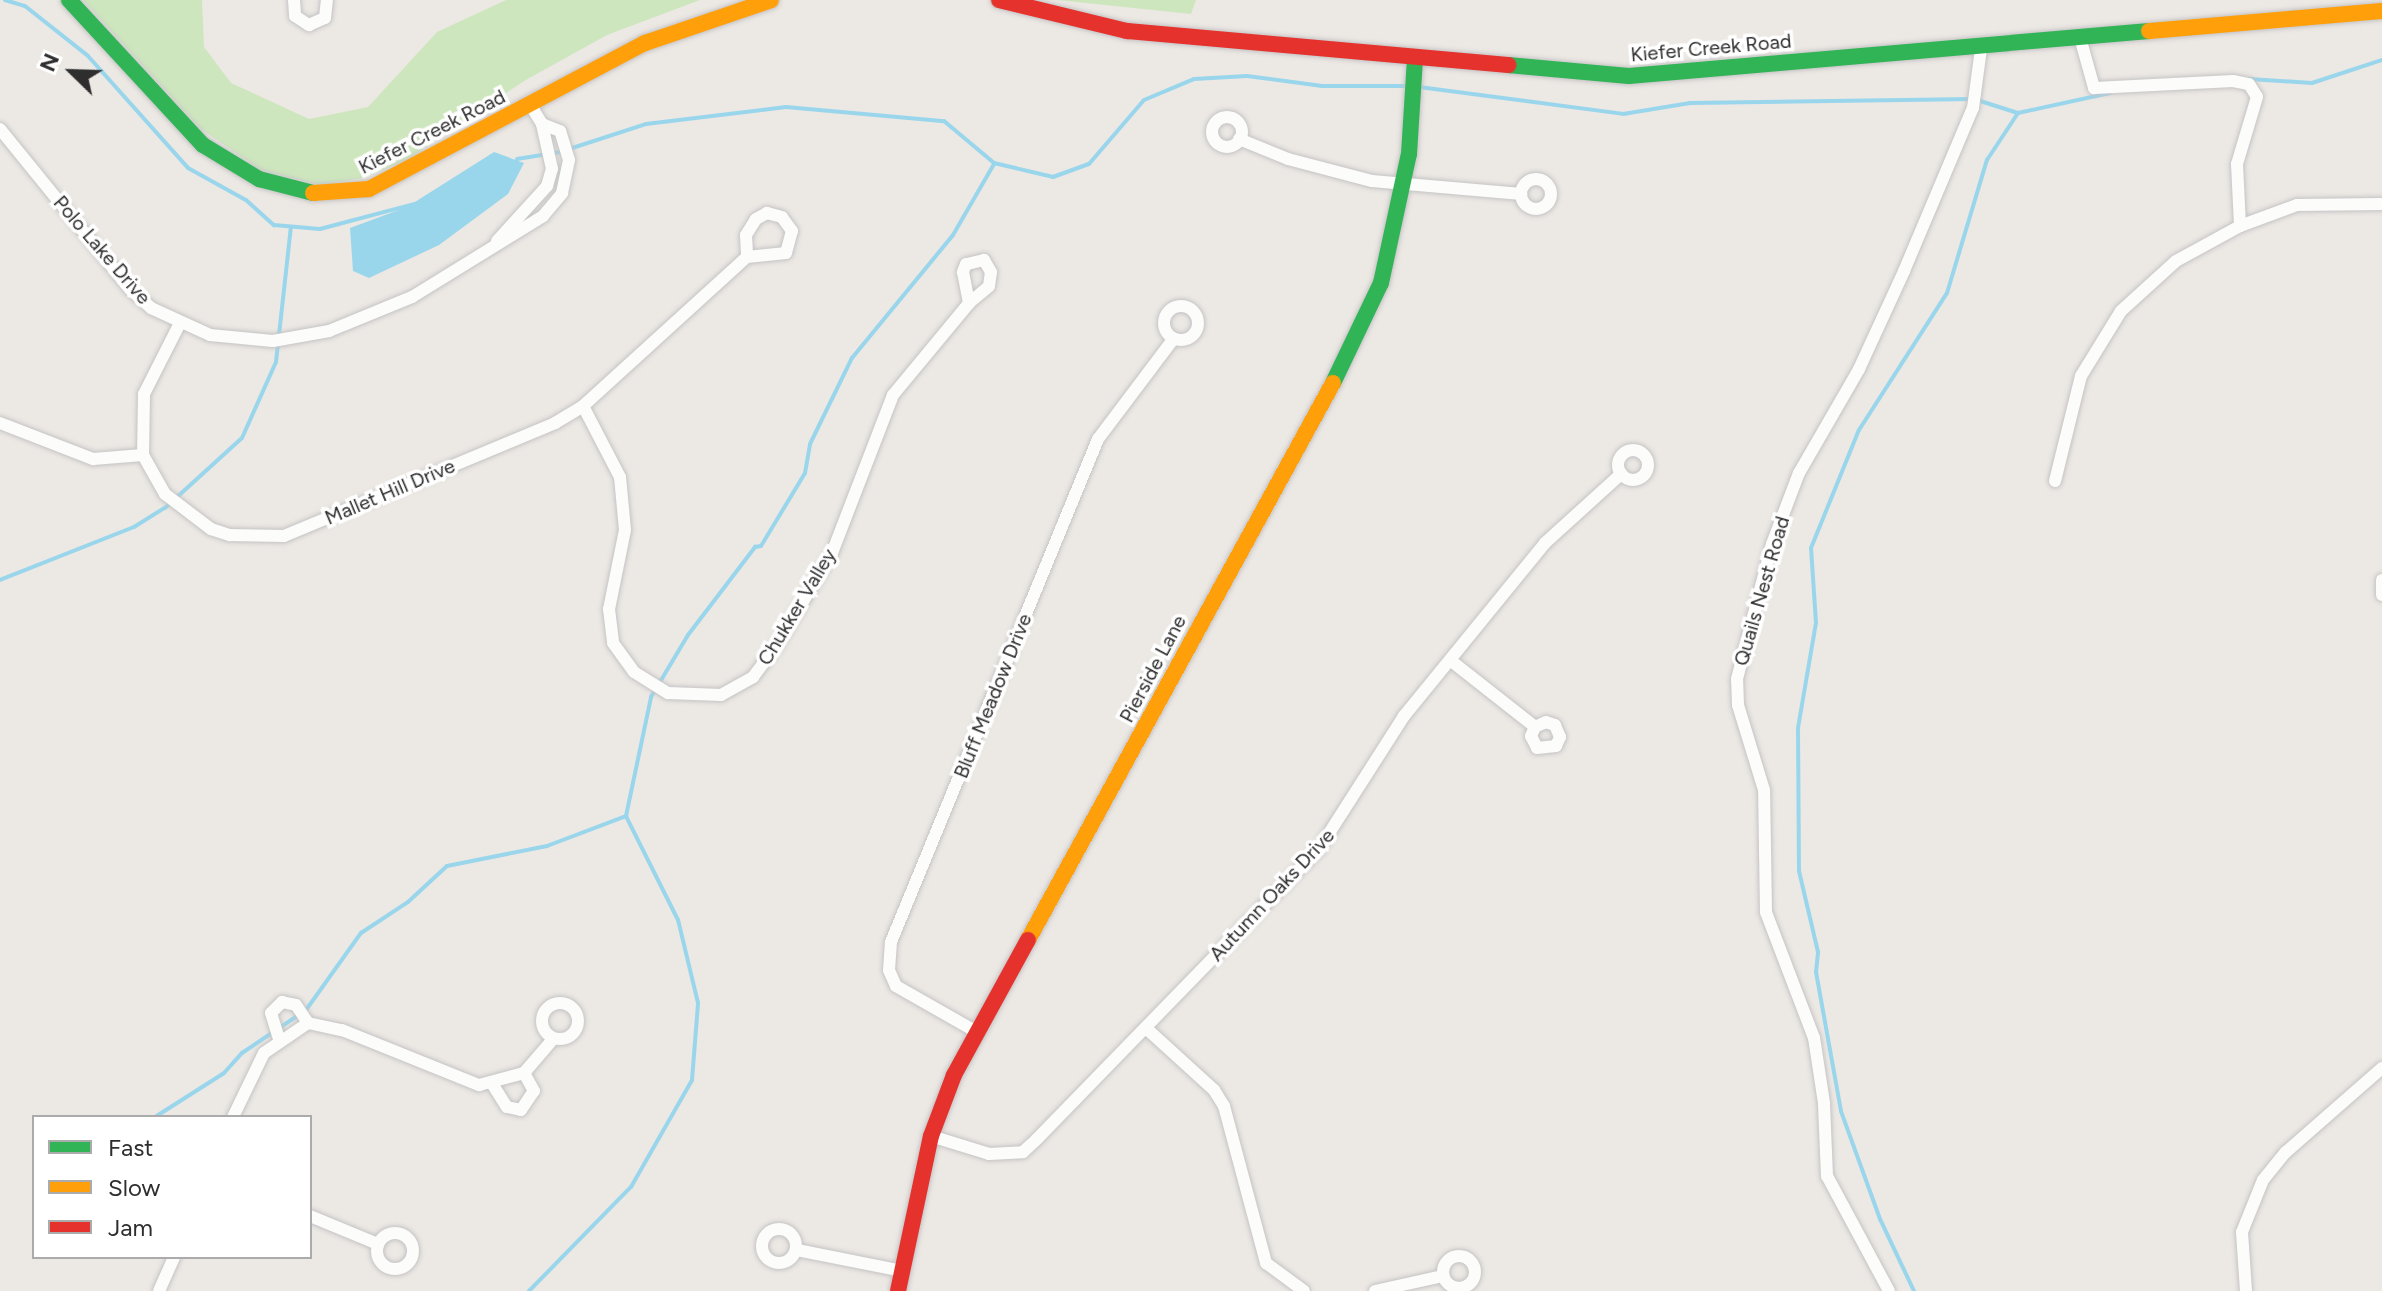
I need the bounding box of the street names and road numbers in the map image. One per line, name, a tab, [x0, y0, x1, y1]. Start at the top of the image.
street label: Kiefer Creek Road	[1630, 29, 1792, 67]
street label: Kiefer Creek Road	[355, 85, 509, 179]
street label: Polo Lake Drive	[48, 191, 156, 309]
street label: Mallet Hill Drive	[321, 454, 459, 530]
street label: Quails Nest Road	[1729, 513, 1795, 669]
street label: Chukker Valley	[753, 544, 841, 670]
street label: Bluff Meadow Drive	[949, 610, 1037, 782]
street label: Pierside Lane	[1115, 611, 1191, 727]
street label: Autumn Oaks Drive	[1204, 824, 1340, 966]

